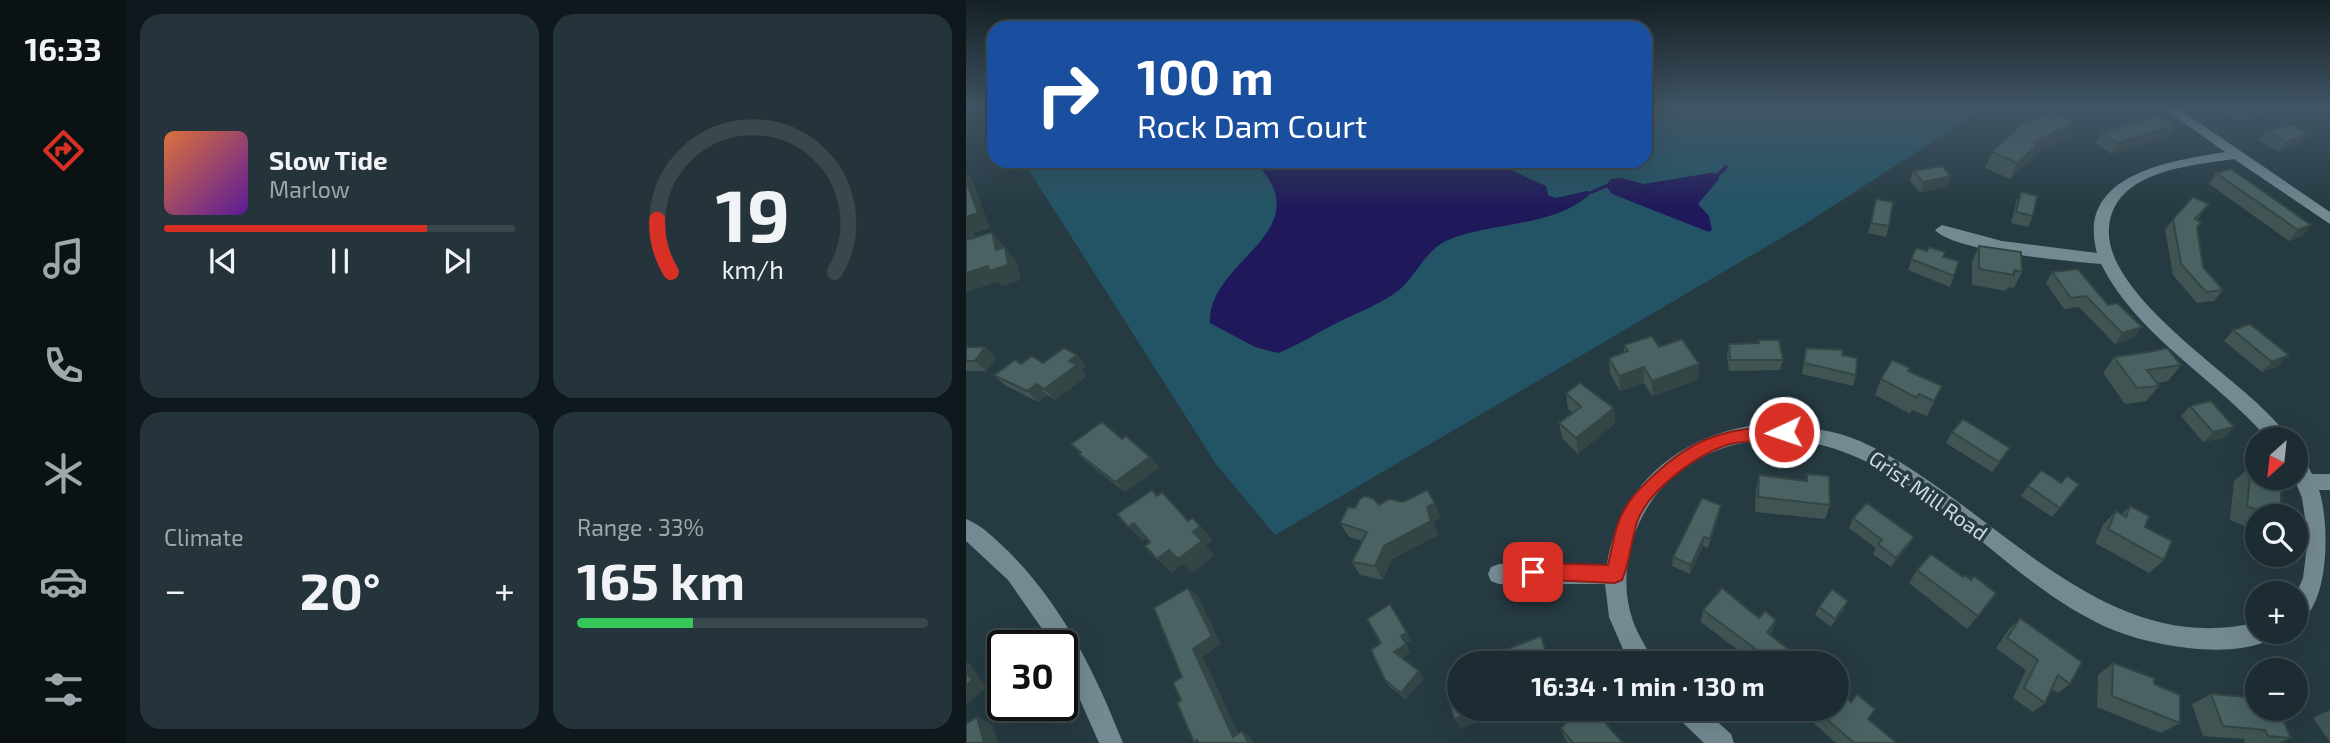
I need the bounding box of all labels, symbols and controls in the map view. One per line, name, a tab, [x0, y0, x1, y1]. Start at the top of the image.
text: 16:33	[24, 29, 102, 67]
text: 100 m	[1137, 46, 1274, 105]
icon: right	[1022, 49, 1113, 140]
text: Rock Dam Court	[1137, 106, 1367, 144]
icon: directions	[39, 126, 88, 175]
text: Slow Tide	[269, 144, 388, 175]
text: 19	[715, 169, 790, 257]
text: Marlow	[269, 175, 350, 203]
icon: music	[39, 234, 88, 283]
icon: previous	[204, 242, 242, 280]
icon: pause	[321, 242, 359, 280]
icon: next	[438, 242, 476, 280]
text: km/h	[721, 254, 784, 284]
icon: phone	[39, 341, 88, 390]
position arrow	[1747, 395, 1821, 469]
north arrow	[2245, 427, 2308, 490]
map controls	[2245, 427, 2308, 721]
street label: Grist Mill Road	[1865, 445, 1993, 545]
icon: climate	[39, 449, 88, 498]
button: search	[2245, 504, 2308, 567]
text: Range · 33%	[577, 513, 704, 541]
text: Climate	[164, 523, 244, 551]
pin	[1503, 542, 1563, 602]
text: 165 km	[577, 548, 745, 610]
icon: arrive	[1514, 553, 1552, 591]
icon: car	[39, 557, 88, 606]
text: 20°	[300, 558, 381, 620]
text: −	[164, 566, 186, 612]
text: +	[494, 566, 515, 612]
button: +	[2245, 581, 2308, 644]
speed limit sign: 30	[987, 630, 1078, 721]
button: −	[2245, 658, 2308, 721]
icon: filters	[39, 665, 88, 714]
text: 16:34 · 1 min · 130 m	[1531, 670, 1765, 701]

